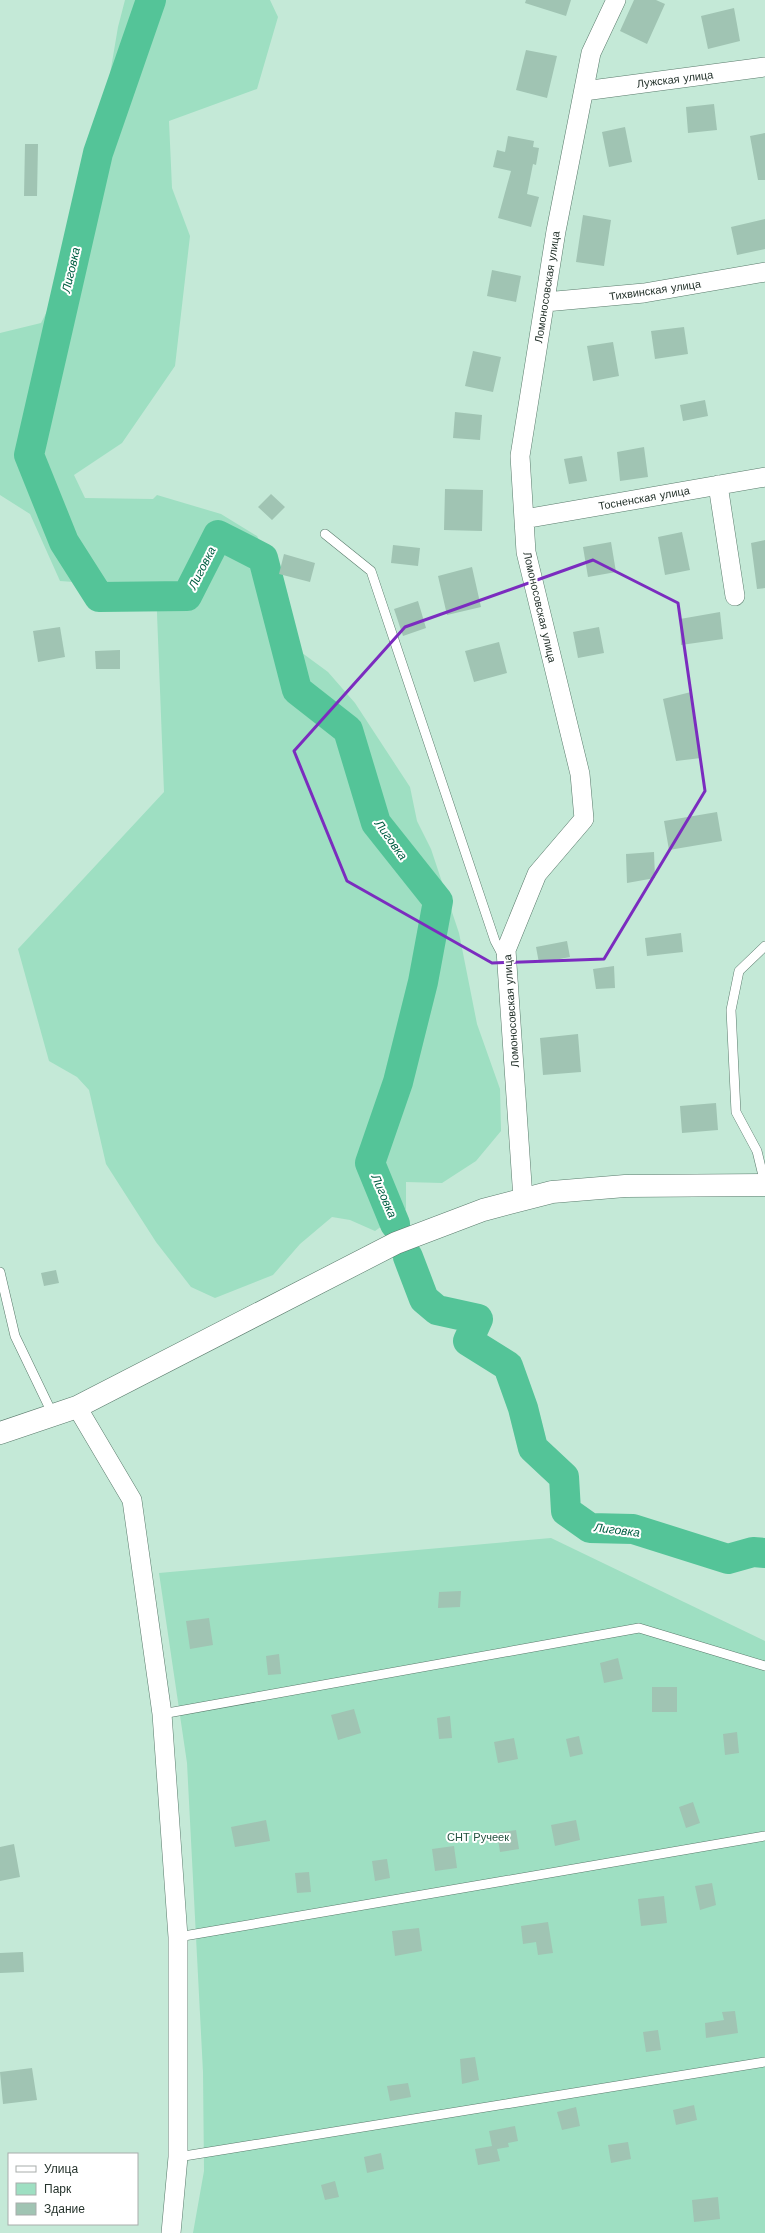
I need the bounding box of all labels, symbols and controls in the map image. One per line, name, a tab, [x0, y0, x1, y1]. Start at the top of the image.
street label: Лужская улица	[636, 68, 715, 91]
street label: Ломоносовская улица	[532, 229, 563, 344]
water label: Лиговка	[59, 246, 83, 295]
street label: Тихвинская улица	[608, 277, 703, 303]
street label: Тосненская улица	[597, 484, 692, 513]
water label: Лиговка	[185, 544, 219, 593]
street label: Ломоносовская улица	[520, 550, 559, 665]
water label: Лиговка	[371, 816, 410, 863]
street label: Ломоносовская улица	[501, 953, 522, 1068]
water label: Лиговка	[368, 1171, 400, 1220]
water label: Лиговка	[592, 1520, 641, 1540]
park label: СНТ Ручеек	[447, 1831, 509, 1844]
legend	[8, 2153, 138, 2225]
text: Улица	[44, 2162, 78, 2176]
text: Парк	[44, 2182, 72, 2196]
text: Здание	[44, 2202, 85, 2216]

